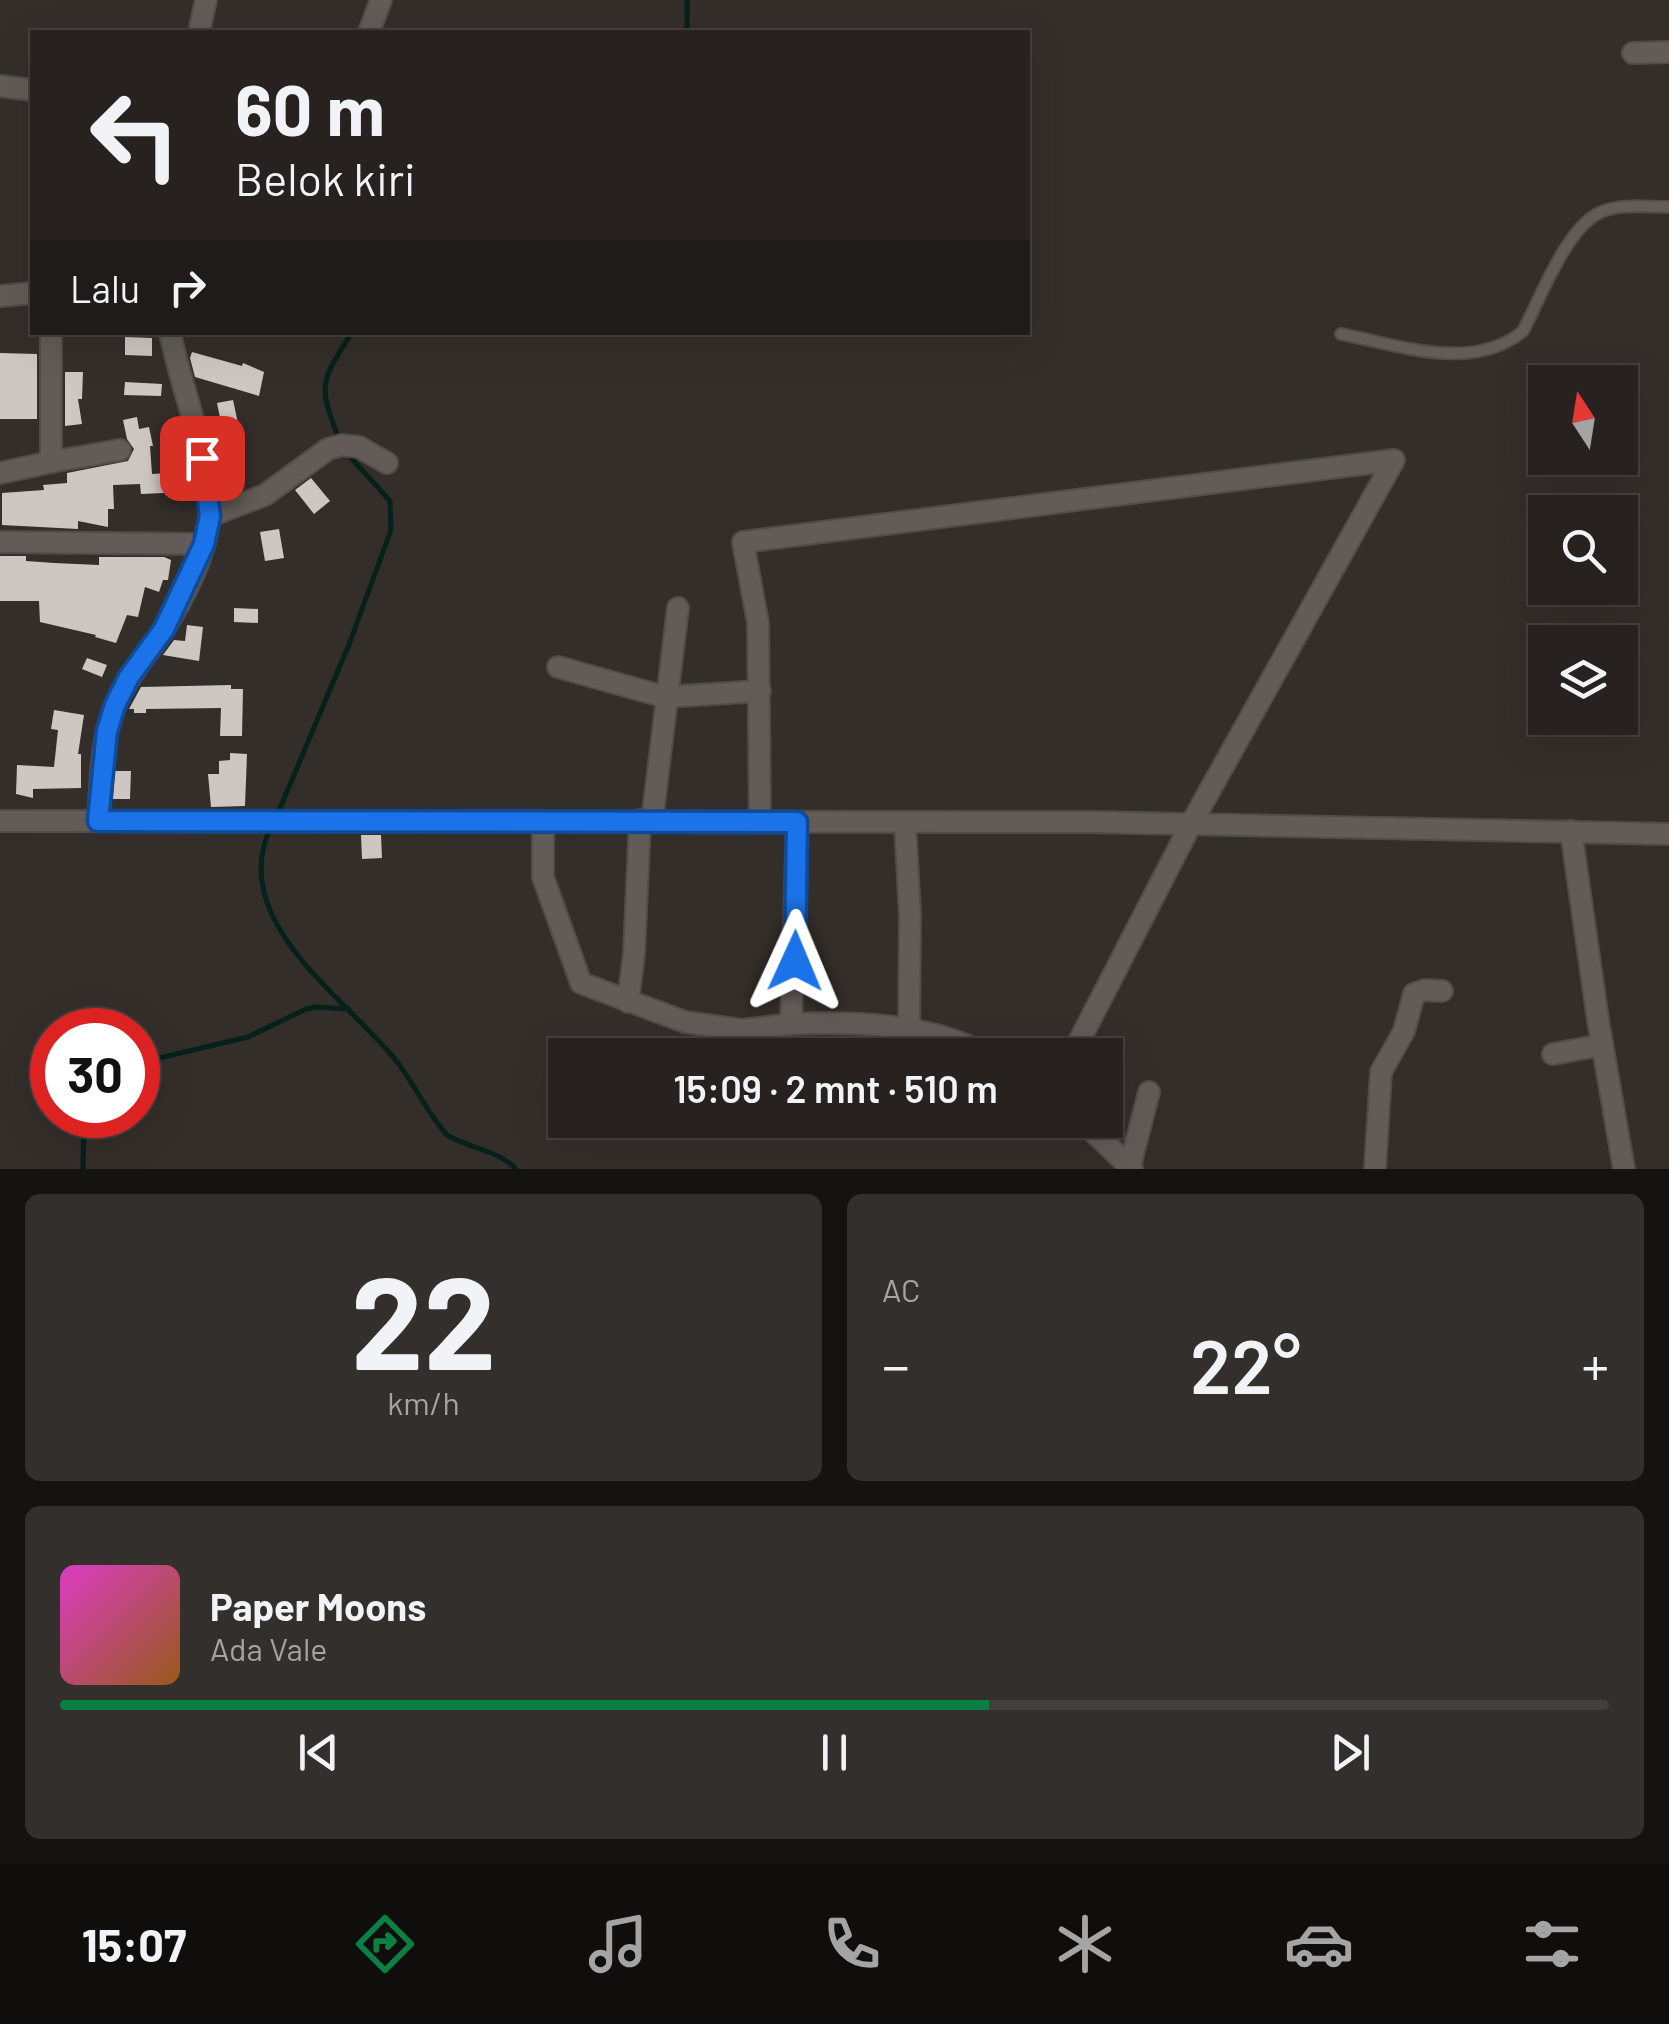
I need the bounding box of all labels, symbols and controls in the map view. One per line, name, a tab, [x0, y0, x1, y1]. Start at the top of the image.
text: 60 m	[235, 66, 385, 150]
icon: left	[70, 70, 200, 200]
text: Belok kiri	[235, 151, 416, 205]
icon: right	[160, 260, 215, 315]
text: Lalu	[70, 265, 140, 311]
north arrow	[1528, 365, 1638, 475]
map controls	[1528, 365, 1638, 735]
pin	[160, 416, 245, 501]
icon: arrive	[175, 431, 230, 486]
button: search	[1528, 495, 1638, 605]
button: layers	[1528, 625, 1638, 735]
position arrow	[743, 909, 847, 1013]
speed limit sign: 30	[30, 1008, 160, 1138]
text: 15:09 · 2 mnt · 510 m	[673, 1065, 998, 1111]
text: 22	[351, 1240, 496, 1396]
text: AC	[882, 1270, 920, 1308]
text: 22°	[1190, 1319, 1301, 1409]
text: −	[882, 1331, 910, 1397]
text: +	[1581, 1331, 1609, 1397]
text: km/h	[387, 1383, 460, 1421]
text: Paper Moons	[210, 1583, 426, 1629]
text: Ada Vale	[210, 1629, 327, 1667]
icon: previous	[291, 1725, 346, 1780]
icon: pause	[807, 1725, 862, 1780]
icon: next	[1323, 1725, 1378, 1780]
icon: directions	[350, 1909, 420, 1979]
icon: music	[583, 1909, 653, 1979]
icon: phone	[817, 1909, 887, 1979]
icon: climate	[1050, 1909, 1120, 1979]
icon: car	[1284, 1909, 1354, 1979]
icon: filters	[1517, 1909, 1587, 1979]
text: 15:07	[82, 1917, 186, 1971]

